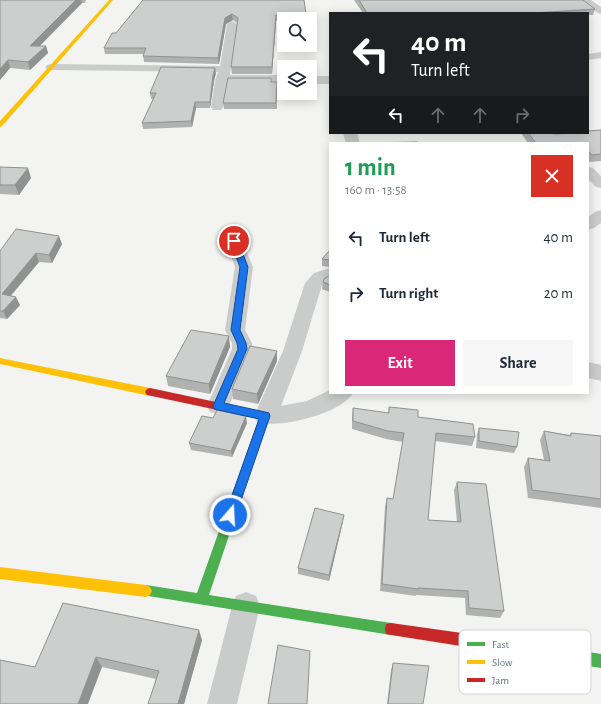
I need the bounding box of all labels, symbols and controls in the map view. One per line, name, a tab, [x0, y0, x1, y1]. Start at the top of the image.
map controls	[277, 12, 317, 100]
button: search	[277, 12, 317, 52]
icon: left	[345, 28, 397, 80]
text: 40 m	[411, 29, 467, 57]
button: layers	[277, 60, 317, 100]
text: Turn left	[411, 62, 470, 80]
icon: left	[385, 104, 407, 126]
icon: ahead	[427, 104, 449, 126]
icon: ahead	[469, 104, 491, 126]
icon: right	[511, 104, 533, 126]
button: close	[531, 155, 573, 197]
text: 1 min	[345, 156, 396, 180]
text: 160 m · 13:58	[345, 184, 407, 197]
pin	[217, 224, 251, 258]
icon: left	[345, 227, 367, 249]
icon: arrive	[223, 230, 245, 252]
text: Turn left	[379, 230, 430, 245]
text: 40 m	[543, 230, 573, 245]
icon: right	[345, 283, 367, 305]
text: Turn right	[379, 286, 438, 301]
text: 20 m	[544, 286, 573, 301]
button: Exit	[345, 340, 455, 386]
button: Share	[463, 340, 573, 386]
position arrow	[209, 494, 251, 536]
legend	[459, 630, 591, 694]
text: Fast	[492, 639, 510, 650]
text: Slow	[492, 657, 513, 668]
text: Jam	[492, 675, 509, 686]

